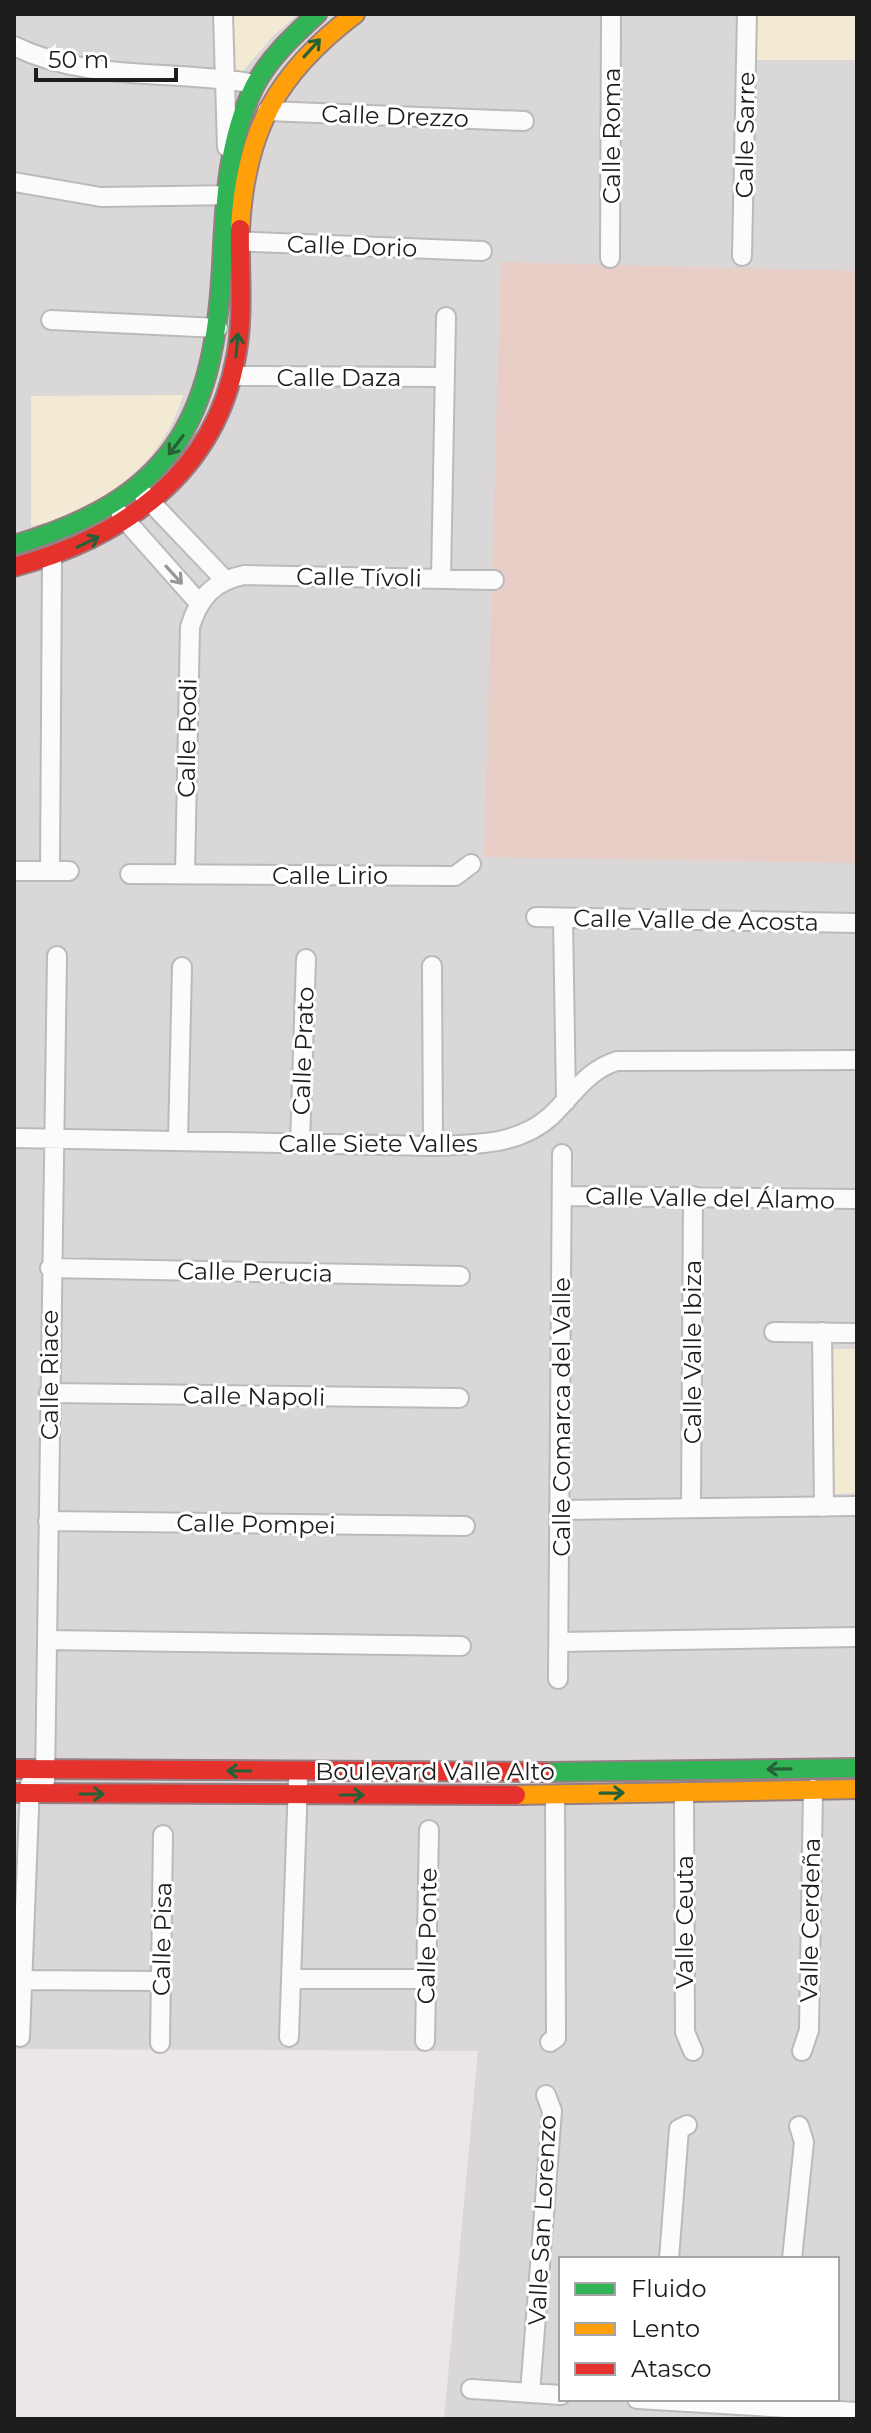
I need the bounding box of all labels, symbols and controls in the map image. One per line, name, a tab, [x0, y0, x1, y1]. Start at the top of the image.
scale bar	[36, 32, 176, 82]
one-way arrow	[303, 38, 321, 58]
text: 50 m	[48, 45, 109, 74]
street label: Calle Roma	[597, 68, 626, 204]
street label: Calle Sarre	[729, 71, 761, 199]
street label: Calle Drezzo	[321, 99, 469, 133]
street label: Calle Dorio	[286, 229, 418, 263]
one-way arrow	[230, 332, 245, 359]
street label: Calle Daza	[276, 363, 402, 392]
one-way arrow	[167, 434, 184, 455]
one-way arrow	[75, 534, 99, 549]
street label: Calle Tívoli	[296, 561, 422, 593]
one-way arrow	[164, 564, 183, 585]
street label: Calle Rodi	[171, 678, 203, 798]
street label: Calle Lirio	[272, 861, 388, 890]
street label: Calle Valle de Acosta	[573, 903, 819, 937]
street label: Calle Prato	[286, 986, 320, 1116]
street label: Calle Siete Valles	[278, 1129, 478, 1158]
street label: Calle Valle del Álamo	[585, 1181, 835, 1215]
street label: Calle Perucia	[177, 1256, 333, 1288]
street label: Calle Valle Ibiza	[678, 1260, 707, 1444]
street label: Calle Comarca del Valle	[547, 1277, 576, 1557]
street label: Calle Riace	[35, 1310, 64, 1440]
street label: Calle Napoli	[182, 1380, 326, 1412]
street label: Calle Pompei	[176, 1508, 336, 1540]
street label: Boulevard Valle Alto	[315, 1757, 555, 1786]
one-way arrow	[766, 1761, 793, 1777]
one-way arrow	[226, 1763, 253, 1779]
one-way arrow	[78, 1786, 105, 1802]
one-way arrow	[598, 1786, 625, 1801]
one-way arrow	[338, 1787, 365, 1803]
street label: Valle Cerdeña	[794, 1837, 826, 2003]
street label: Valle Ceuta	[670, 1855, 699, 1989]
street label: Calle Ponte	[411, 1867, 443, 2005]
street label: Calle Pisa	[147, 1882, 177, 1996]
street label: Valle San Lorenzo	[522, 2114, 562, 2326]
legend	[559, 2257, 839, 2401]
text: Fluido	[631, 2274, 707, 2303]
text: Lento	[631, 2314, 700, 2343]
text: Atasco	[631, 2354, 712, 2383]

